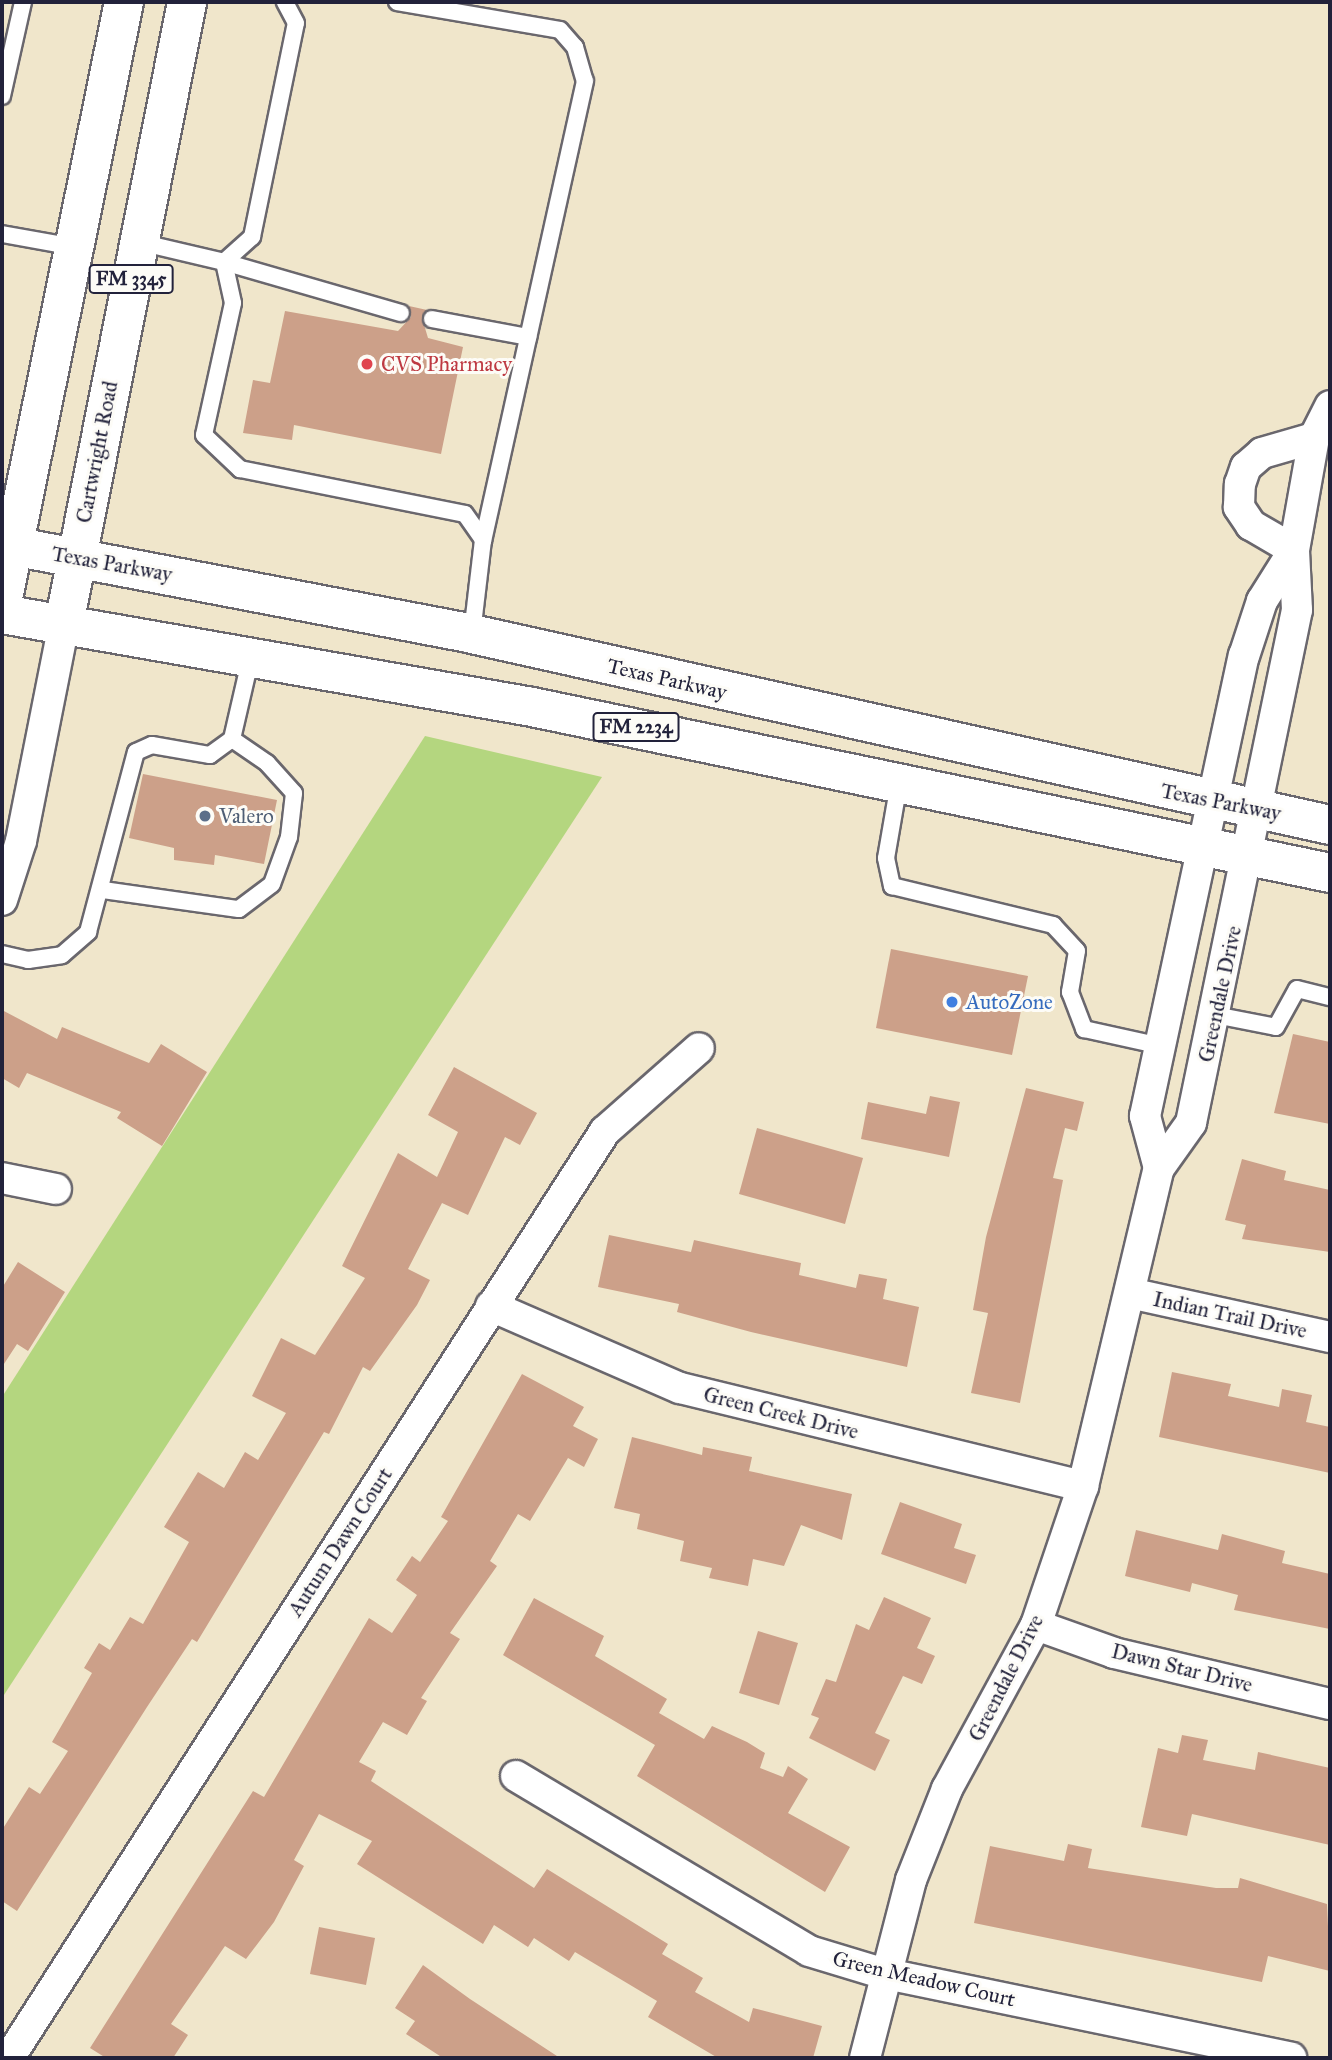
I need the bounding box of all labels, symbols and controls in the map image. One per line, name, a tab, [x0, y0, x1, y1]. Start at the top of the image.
road number: FM 3345	[87, 264, 175, 294]
place label: CVS Pharmacy	[381, 351, 512, 377]
marker: CVS Pharmacy	[359, 356, 375, 372]
street label: Cartwright Road	[71, 379, 123, 525]
street label: Texas Parkway	[50, 541, 174, 587]
street label: Texas Parkway	[605, 653, 729, 705]
road number: FM 2234	[592, 712, 680, 742]
street label: Texas Parkway	[1159, 778, 1283, 826]
place label: Valero	[219, 803, 274, 829]
marker: Valero	[197, 808, 213, 824]
street label: Greendale Drive	[1193, 924, 1247, 1064]
place label: AutoZone	[966, 989, 1053, 1015]
marker: AutoZone	[944, 994, 960, 1010]
street label: Indian Trail Drive	[1151, 1286, 1309, 1344]
street label: Green Creek Drive	[701, 1382, 861, 1444]
street label: Autum Dawn Court	[282, 1463, 398, 1621]
street label: Greendale Drive	[963, 1610, 1049, 1746]
street label: Dawn Star Drive	[1109, 1638, 1255, 1698]
street label: Green Meadow Court	[830, 1946, 1018, 2012]

